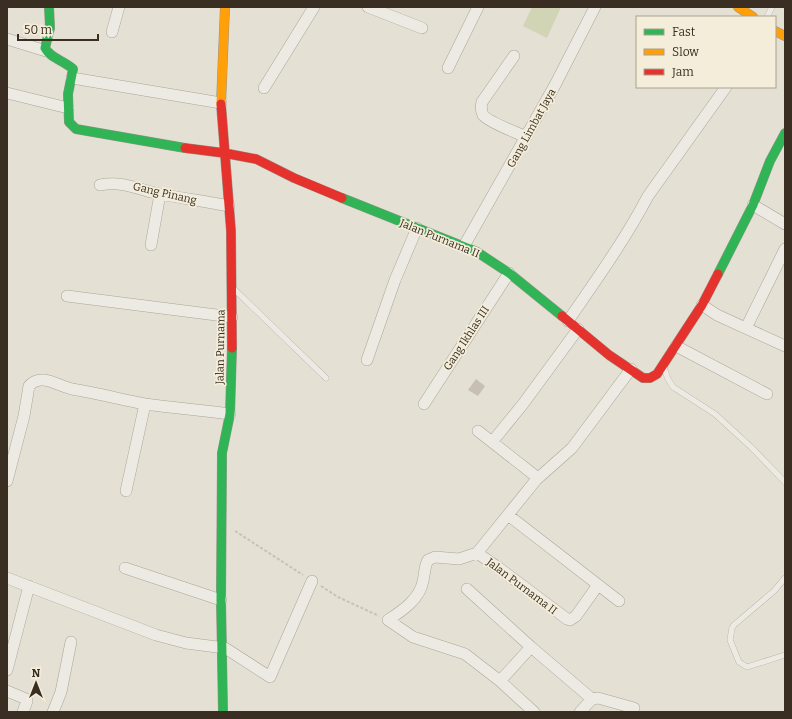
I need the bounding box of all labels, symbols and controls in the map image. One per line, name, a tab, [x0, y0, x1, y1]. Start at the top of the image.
scale bar	[18, 16, 98, 42]
legend	[636, 16, 776, 88]
text: 50 m	[24, 23, 53, 37]
text: Fast	[672, 25, 696, 39]
text: Slow	[672, 45, 699, 59]
text: Jam	[671, 65, 694, 79]
street label: Gang Limbat Jaya	[504, 86, 559, 170]
street label: Gang Pinang	[132, 180, 198, 207]
street label: Jalan Purnama II	[397, 216, 482, 260]
street label: Gang Ikhlas III	[441, 304, 492, 373]
street label: Jalan Purnama	[213, 309, 228, 386]
street label: Jalan Purnama II	[483, 555, 560, 617]
north arrow	[16, 663, 56, 703]
text: N	[32, 667, 41, 680]

